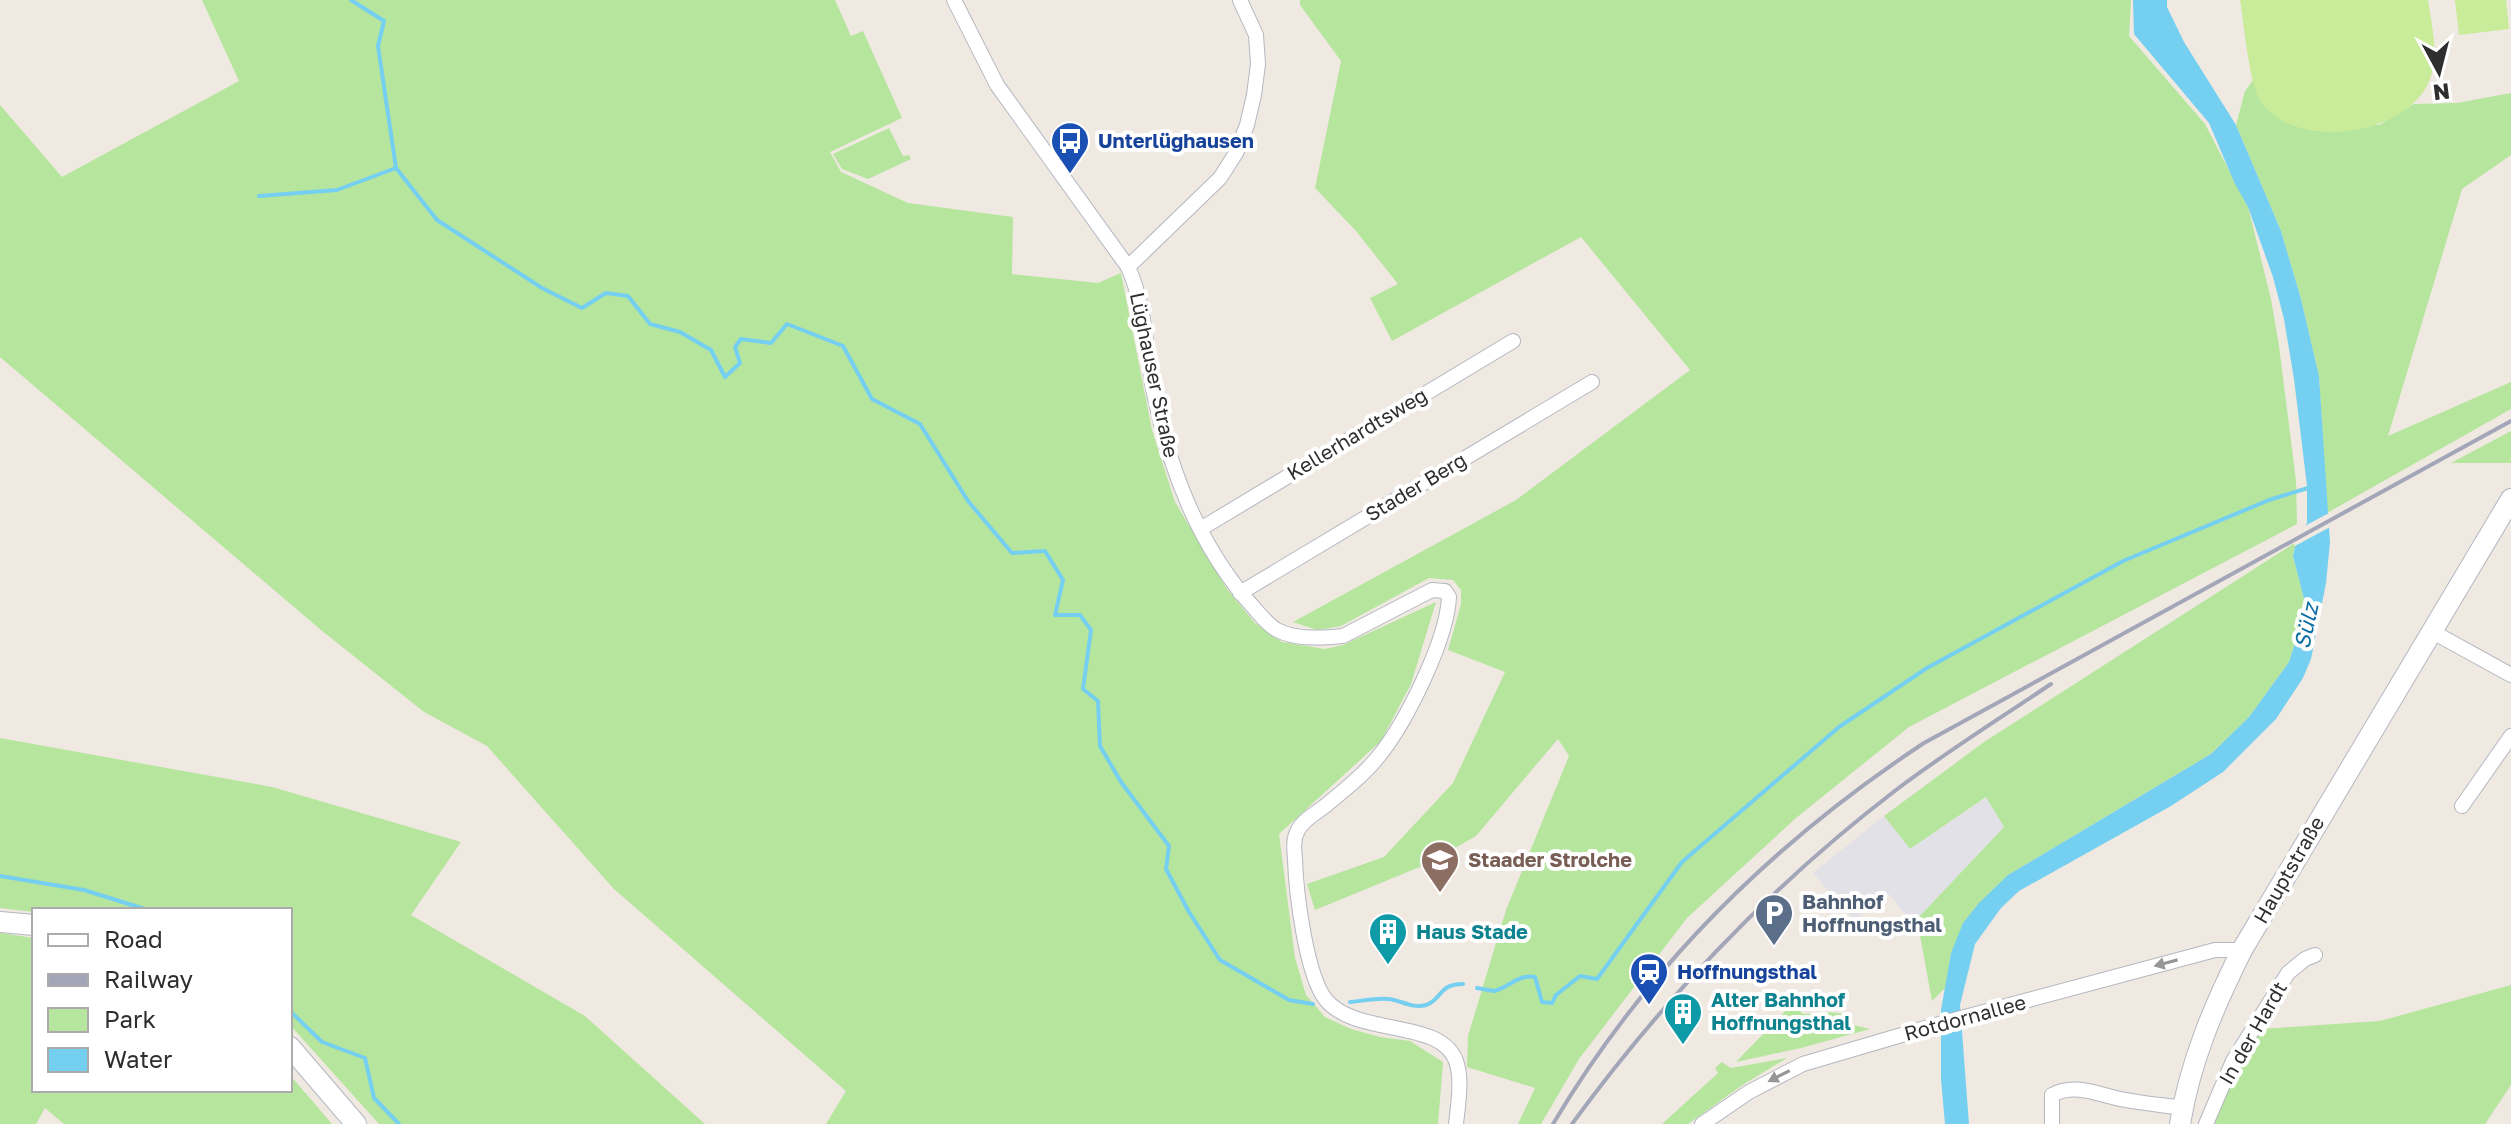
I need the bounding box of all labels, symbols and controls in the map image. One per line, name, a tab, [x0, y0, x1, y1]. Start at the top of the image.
north arrow	[2399, 32, 2479, 112]
text: N	[2432, 78, 2451, 107]
bus stop icon: Unterlüghausen	[1049, 120, 1091, 175]
place label: Unterlüghausen	[1098, 128, 1254, 152]
street label: Lüghauser Straße	[1126, 290, 1184, 460]
street label: Kellerhardtsweg	[1282, 382, 1431, 484]
street label: Stader Berg	[1361, 447, 1470, 526]
water label: Sülz	[2288, 598, 2324, 651]
street label: Hauptstraße	[2248, 812, 2328, 927]
school or university icon: Staader Strolche	[1419, 839, 1461, 894]
place label: Staader Strolche	[1468, 847, 1632, 871]
place label: Bahnhof Hoffnungsthal	[1802, 889, 1942, 936]
parking icon: Bahnhof Hoffnungsthal	[1753, 892, 1795, 947]
legend	[32, 908, 292, 1092]
building icon: Haus Stade	[1367, 911, 1409, 966]
place label: Haus Stade	[1416, 919, 1528, 943]
text: Road	[104, 924, 163, 953]
station icon: Hoffnungsthal	[1628, 951, 1670, 1006]
one-way arrow	[2154, 958, 2179, 970]
place label: Hoffnungsthal	[1677, 959, 1817, 983]
text: Railway	[104, 964, 193, 993]
street label: In der Hardt	[2213, 977, 2291, 1088]
place label: Alter Bahnhof Hoffnungsthal	[1711, 987, 1851, 1034]
street label: Rotdornallee	[1901, 989, 2028, 1045]
building icon: Alter Bahnhof Hoffnungsthal	[1662, 991, 1704, 1046]
text: Park	[104, 1004, 156, 1033]
text: Water	[104, 1044, 172, 1073]
one-way arrow	[1768, 1069, 1791, 1082]

